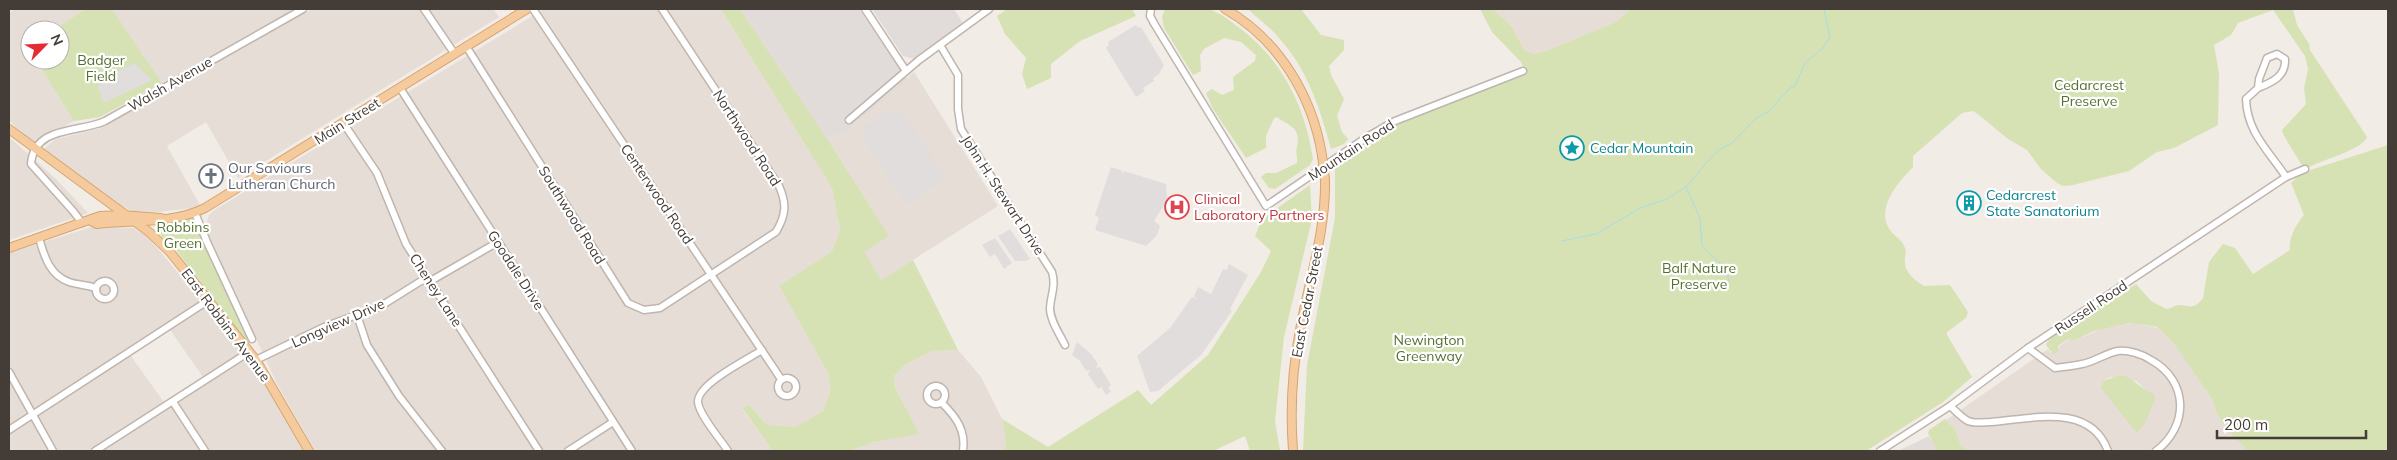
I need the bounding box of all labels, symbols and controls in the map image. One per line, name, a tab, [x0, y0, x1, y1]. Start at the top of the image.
north arrow	[20, 20, 70, 70]
text: N	[47, 31, 67, 48]
park label: Badger Field	[77, 51, 126, 85]
street label: Walsh Avenue	[125, 53, 215, 115]
park label: Cedarcrest Preserve	[2054, 76, 2124, 110]
street label: Northwood Road	[709, 86, 785, 190]
street label: Main Street	[311, 94, 383, 148]
street label: Mountain Road	[1305, 115, 1397, 185]
street label: John H. Stewart Drive	[957, 132, 1049, 258]
place icon: Cedar Mountain	[1559, 135, 1585, 161]
place label: Cedar Mountain	[1590, 139, 1693, 157]
street label: Centerwood Road	[617, 140, 697, 248]
place label: Our Saviours Lutheran Church	[228, 159, 336, 193]
church icon: Our Saviours Lutheran Church	[198, 163, 224, 189]
street label: Southwood Road	[535, 163, 609, 267]
place label: Cedarcrest State Sanatorium	[1986, 186, 2099, 220]
place label: Clinical Laboratory Partners	[1194, 190, 1325, 224]
building icon: Cedarcrest State Sanatorium	[1956, 190, 1982, 216]
hospital icon: Clinical Laboratory Partners	[1164, 194, 1190, 220]
park label: Robbins Green	[157, 218, 209, 252]
street label: Goodale Drive	[484, 227, 548, 313]
street label: East Cedar Street	[1287, 245, 1327, 359]
street label: Cheney Lane	[406, 250, 466, 330]
park label: Balf Nature Preserve	[1662, 259, 1736, 293]
street label: East Robbins Avenue	[178, 265, 274, 385]
street label: Russell Road	[2051, 276, 2131, 338]
street label: Longview Drive	[289, 294, 387, 352]
park label: Newington Greenway	[1393, 331, 1465, 365]
scale bar	[2217, 408, 2366, 440]
text: 200 m	[2224, 415, 2268, 434]

